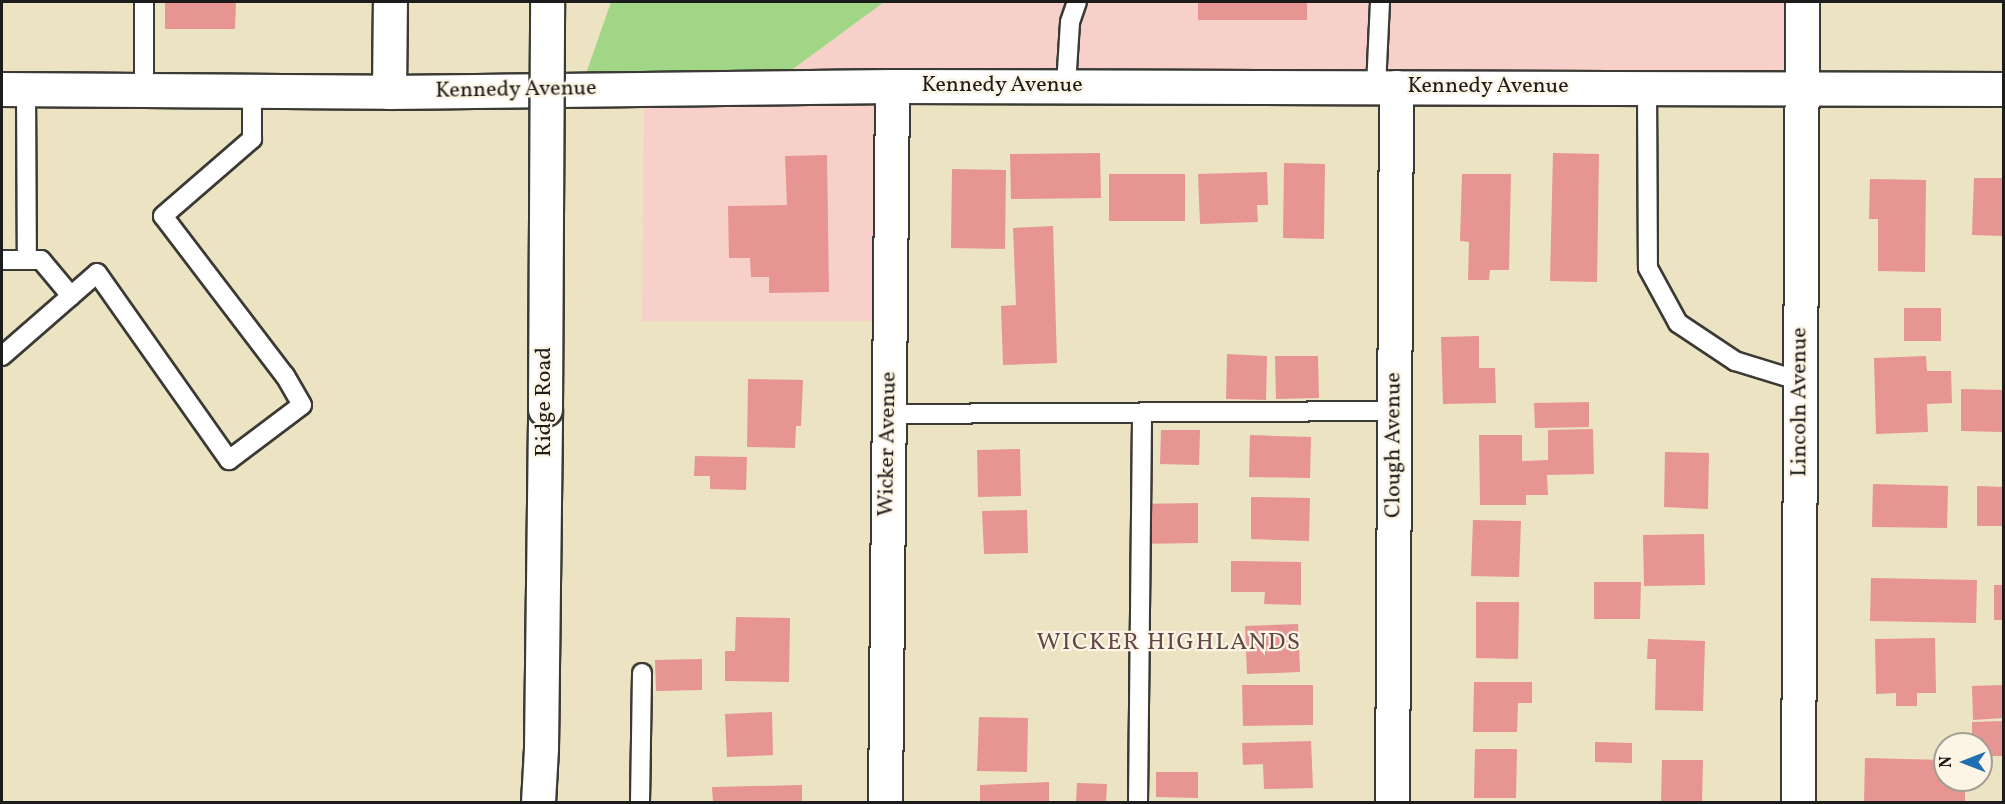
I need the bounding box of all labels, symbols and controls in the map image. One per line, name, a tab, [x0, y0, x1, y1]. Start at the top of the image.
street label: Kennedy Avenue	[921, 73, 1083, 99]
street label: Kennedy Avenue	[1407, 74, 1569, 100]
street label: Kennedy Avenue	[435, 75, 597, 105]
street label: Lincoln Avenue	[1787, 327, 1813, 477]
street label: Ridge Road	[532, 347, 558, 457]
street label: Wicker Avenue	[874, 371, 902, 517]
street label: Clough Avenue	[1381, 372, 1407, 518]
district label: WICKER HIGHLANDS	[1036, 630, 1302, 658]
north arrow	[1933, 732, 1993, 792]
text: N	[1936, 756, 1958, 768]

